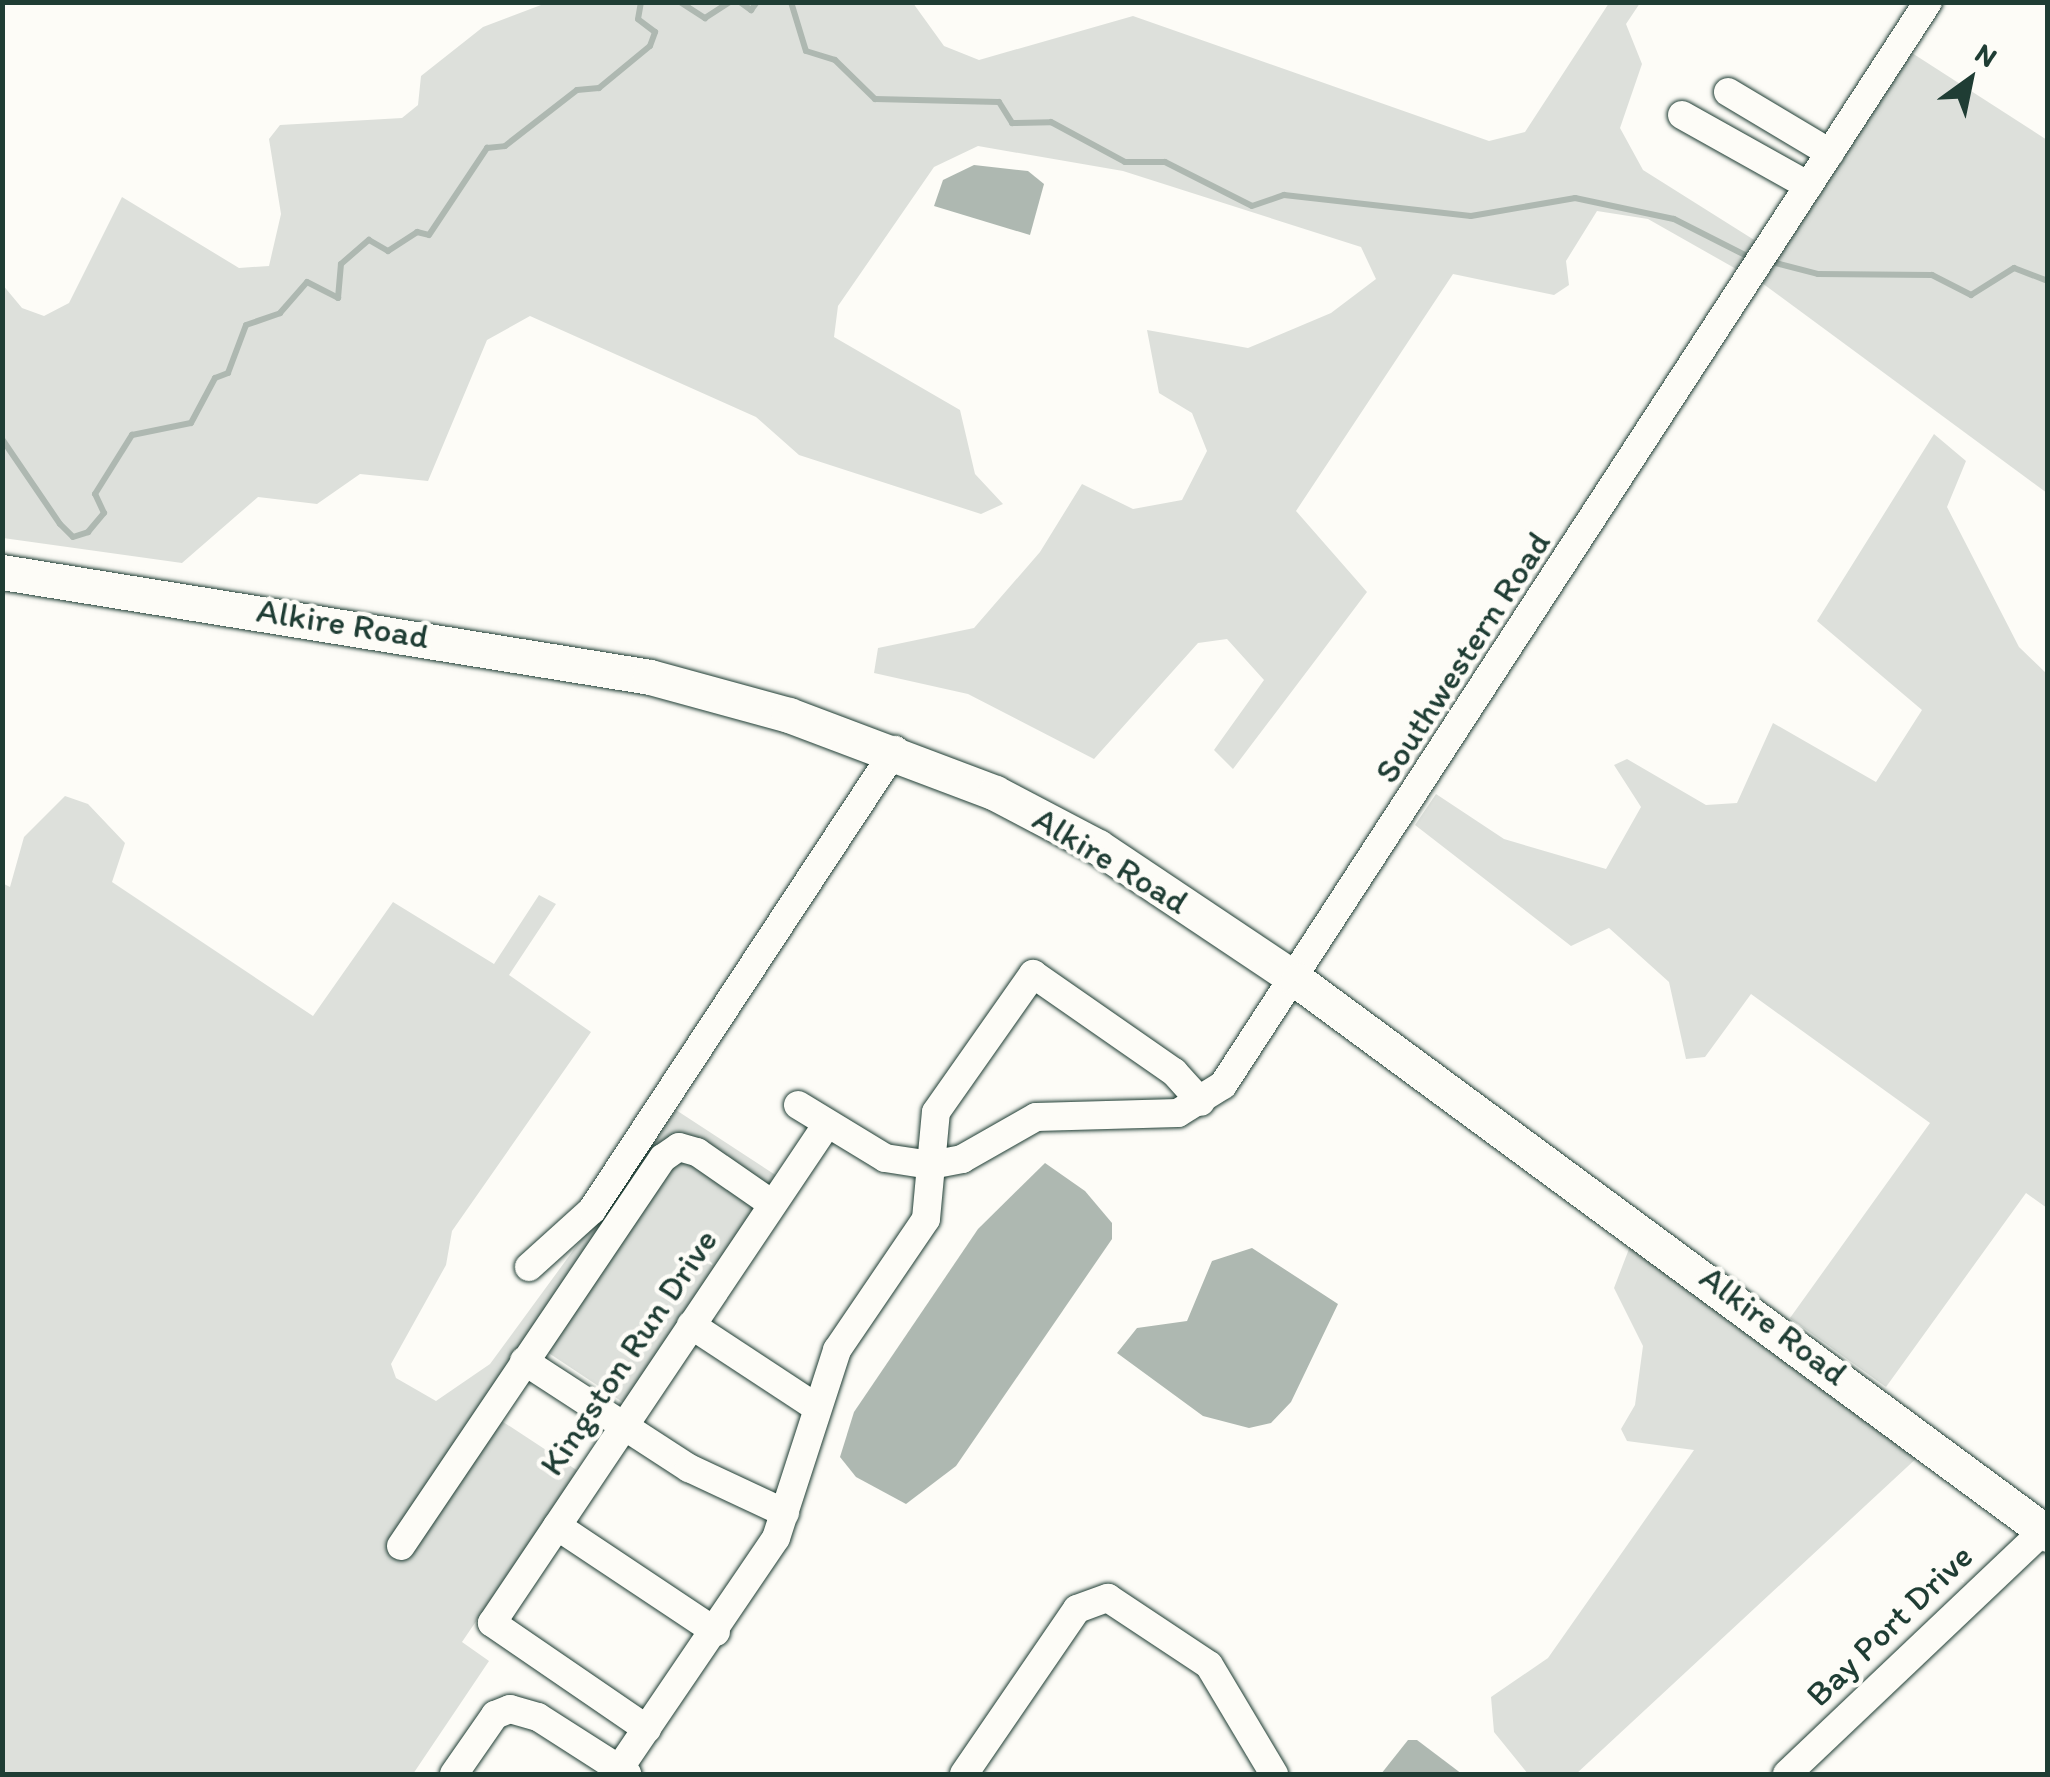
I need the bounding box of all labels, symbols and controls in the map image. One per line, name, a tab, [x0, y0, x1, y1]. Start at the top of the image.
north arrow	[1920, 30, 2020, 130]
text: N	[1969, 35, 2004, 74]
street label: Southwestern Road	[1365, 524, 1559, 790]
street label: Alkire Road	[254, 589, 432, 657]
street label: Alkire Road	[1026, 797, 1196, 923]
street label: Kingston Run Drive	[530, 1220, 726, 1484]
street label: Alkire Road	[1692, 1256, 1856, 1394]
street label: Bay Port Drive	[1797, 1535, 1981, 1715]

